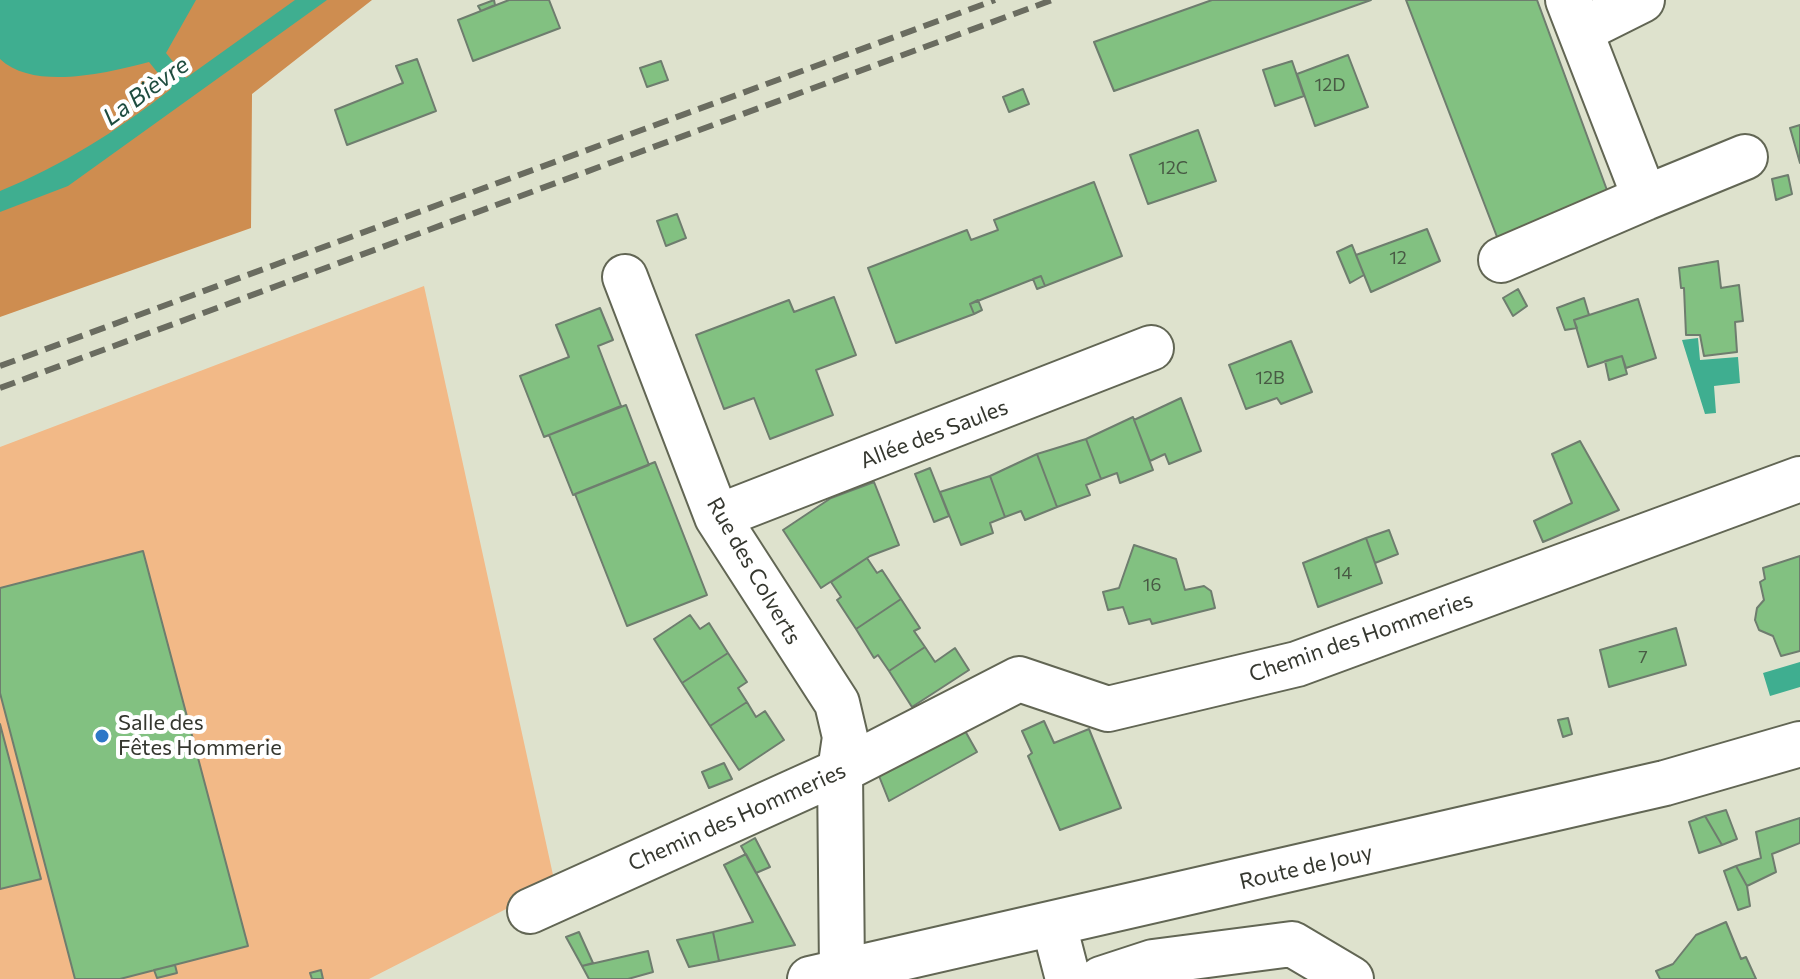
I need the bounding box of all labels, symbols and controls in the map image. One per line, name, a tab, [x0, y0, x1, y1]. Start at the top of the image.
water label: La Bièvre	[97, 50, 195, 132]
house number: 12D	[1315, 74, 1345, 96]
house number: 12C	[1158, 157, 1188, 179]
house number: 12	[1389, 247, 1407, 269]
house number: 12B	[1255, 367, 1285, 389]
street label: Allée des Saules	[856, 394, 1012, 474]
street label: Rue des Colverts	[701, 493, 807, 649]
house number: 14	[1334, 562, 1352, 584]
house number: 16	[1143, 574, 1161, 596]
street label: Chemin des Hommeries	[1246, 586, 1476, 688]
house number: 7	[1638, 646, 1648, 668]
place label: Salle des Fêtes Hommerie	[118, 710, 282, 762]
marker: Salle des Fêtes Hommerie	[93, 727, 111, 745]
street label: Chemin des Hommeries	[624, 757, 850, 877]
street label: Route de Jouy	[1237, 839, 1375, 895]

